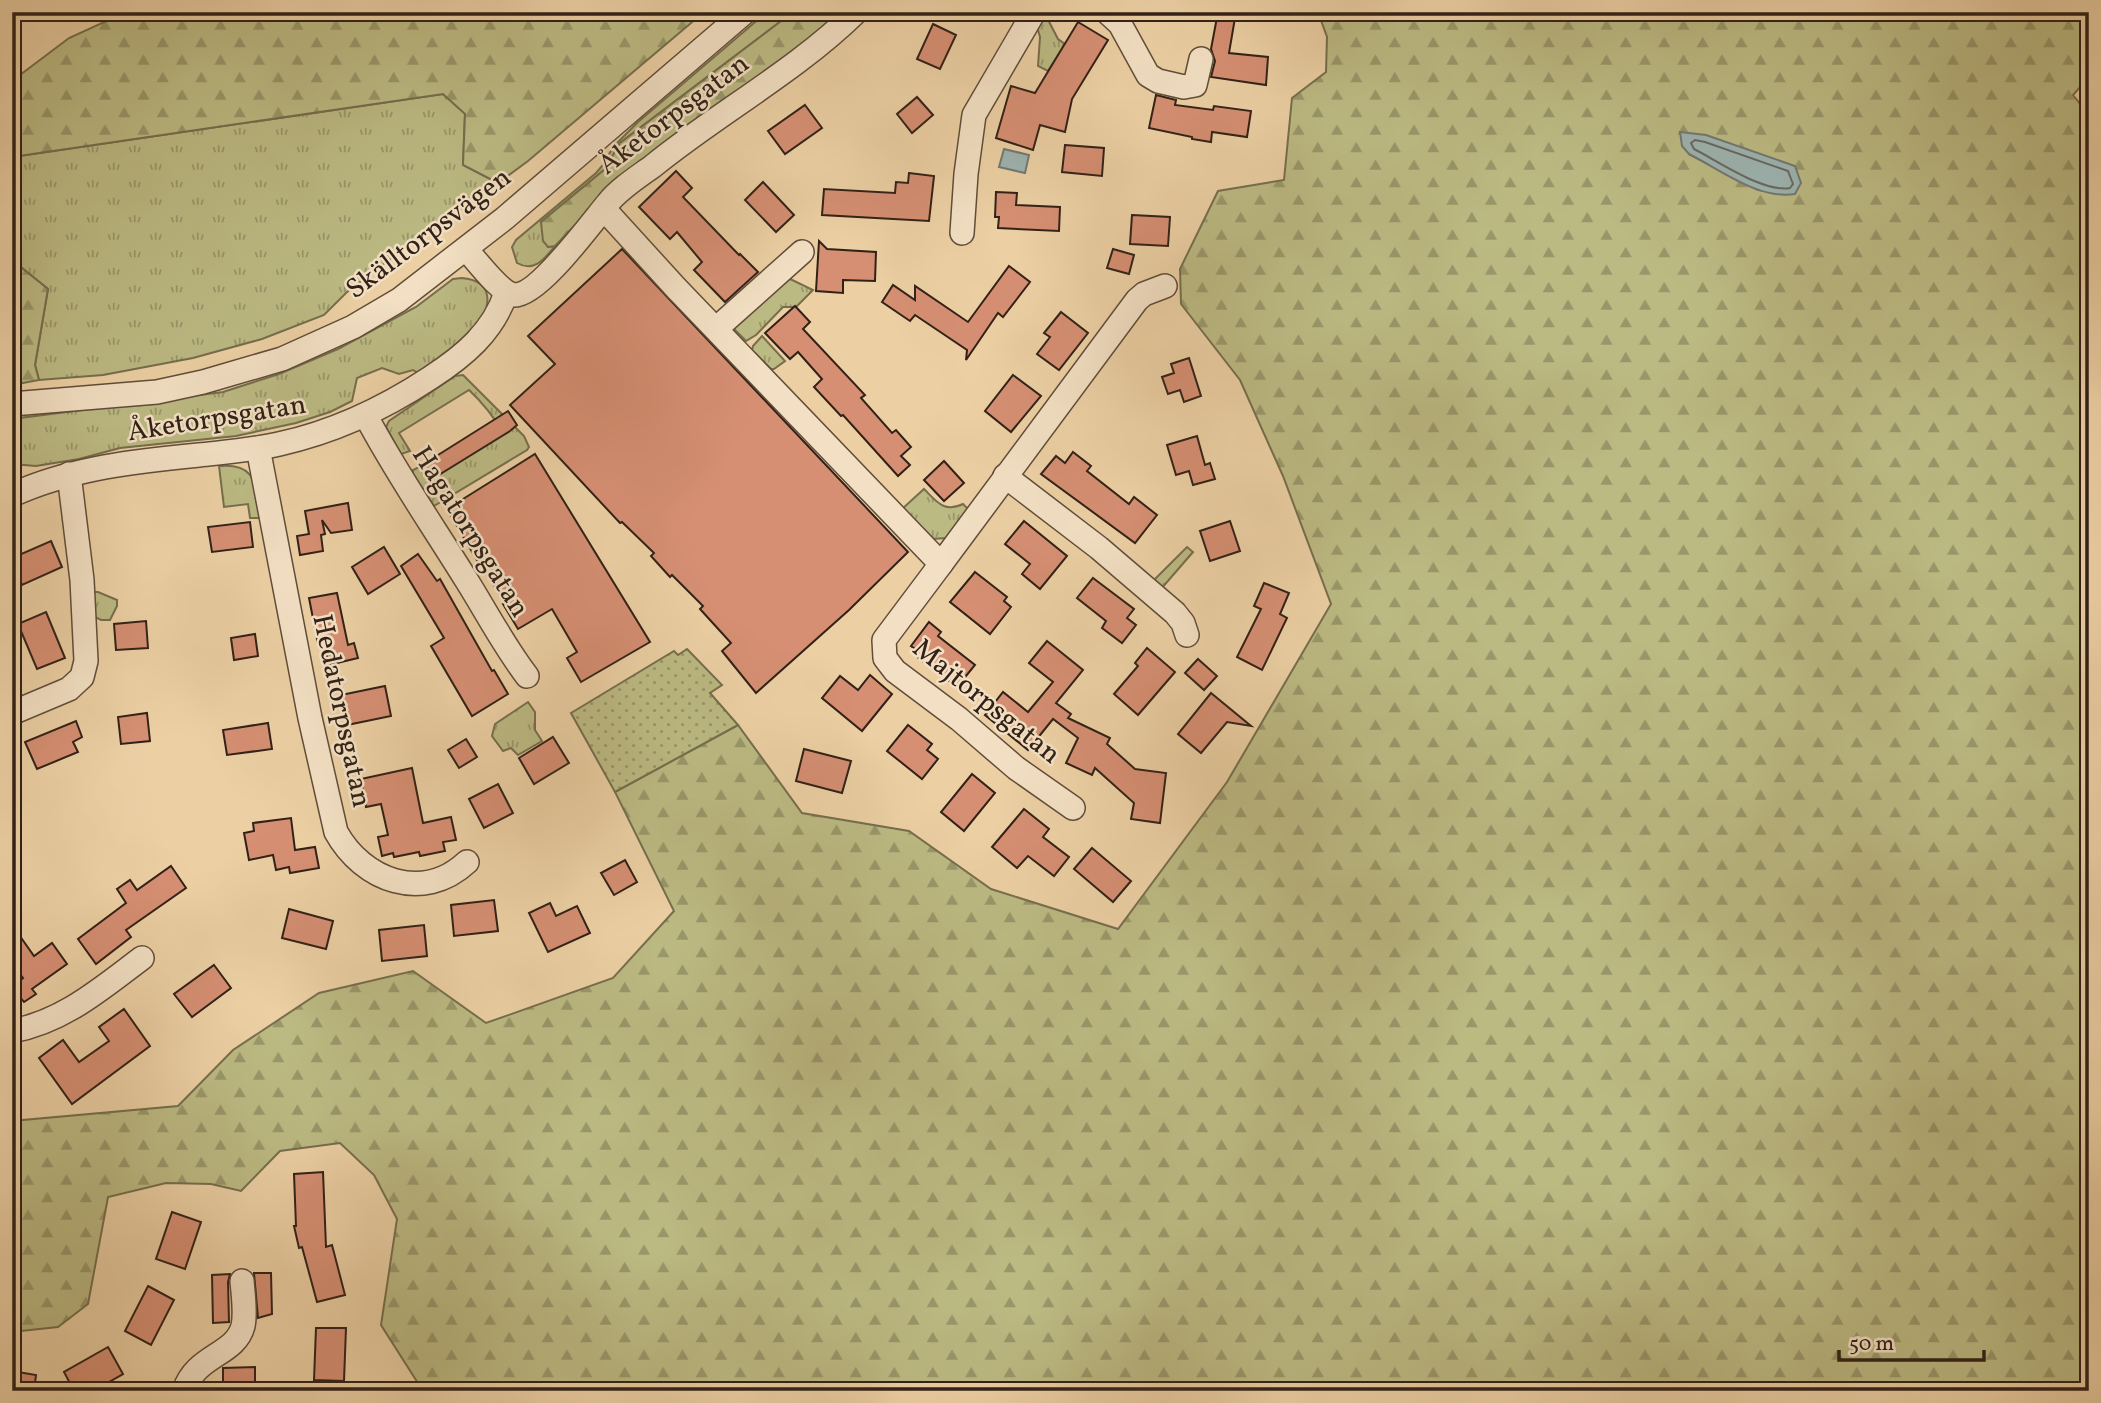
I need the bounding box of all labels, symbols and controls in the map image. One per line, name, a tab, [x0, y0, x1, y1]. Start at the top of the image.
street label: Åketorpsgatan	[590, 45, 758, 185]
street label: Skälltorpsvägen	[338, 159, 520, 309]
street label: Åketorpsgatan	[125, 386, 309, 452]
street label: Hagatorpsgatan	[402, 439, 538, 625]
street label: Hedatorpsgatan	[302, 611, 380, 811]
street label: Majtorpsgatan	[904, 630, 1068, 774]
scale bar	[1839, 1319, 1984, 1363]
text: 50 m	[1849, 1330, 1894, 1359]

